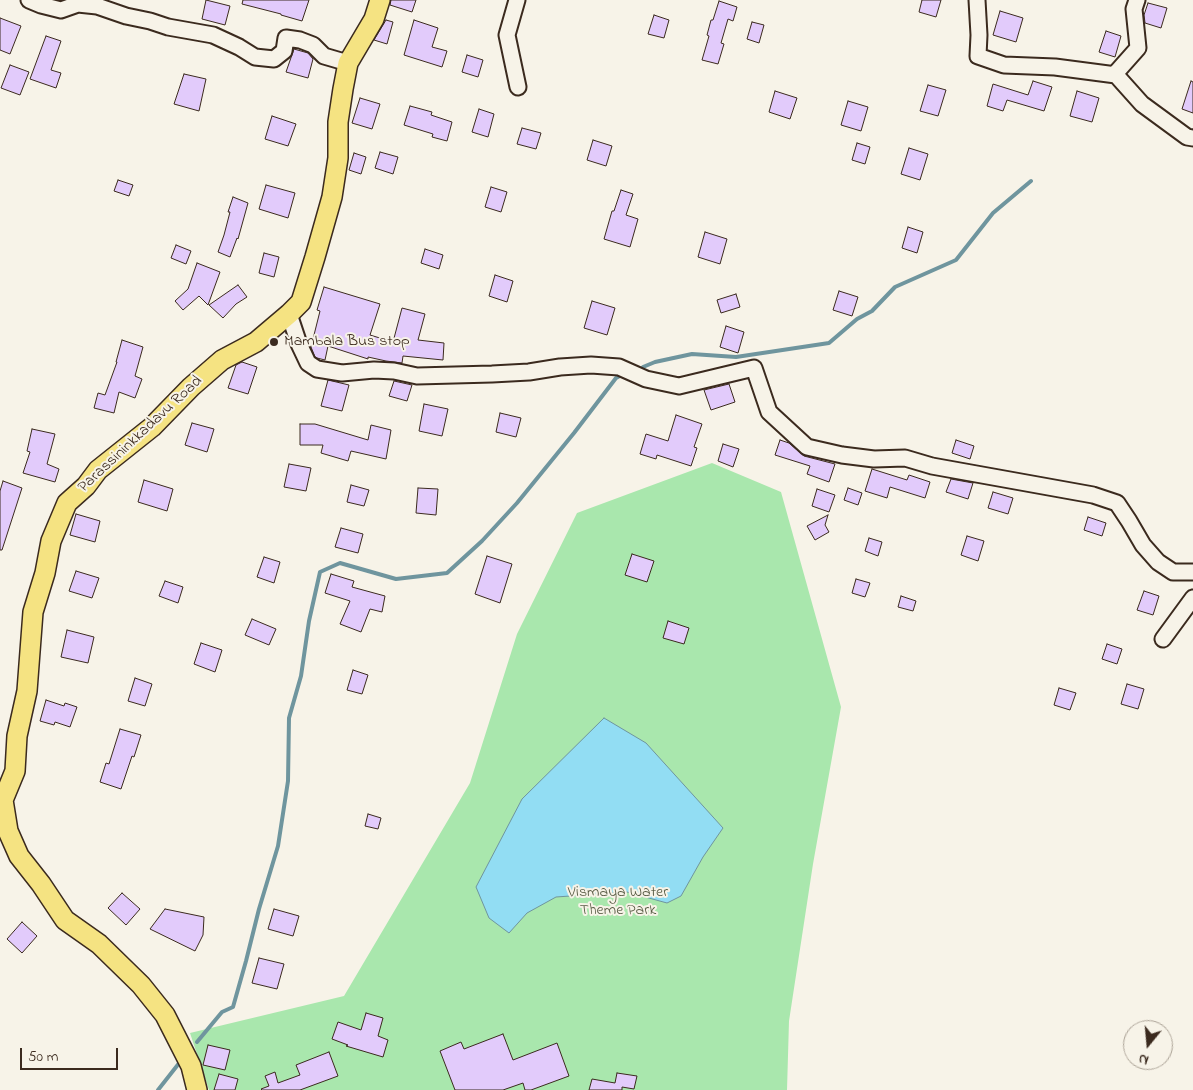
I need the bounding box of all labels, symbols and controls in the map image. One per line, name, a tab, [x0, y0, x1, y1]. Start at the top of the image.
place label: Mambala Bus stop	[284, 332, 410, 352]
marker: Mambala Bus stop	[268, 336, 280, 348]
street label: Parassininkkadavu Road	[75, 372, 207, 498]
park label: Vismaya Water Theme Park	[568, 883, 668, 921]
north arrow	[1123, 1020, 1173, 1070]
scale bar	[22, 1038, 120, 1070]
text: 50 m	[28, 1046, 58, 1068]
text: N	[1136, 1047, 1151, 1070]

